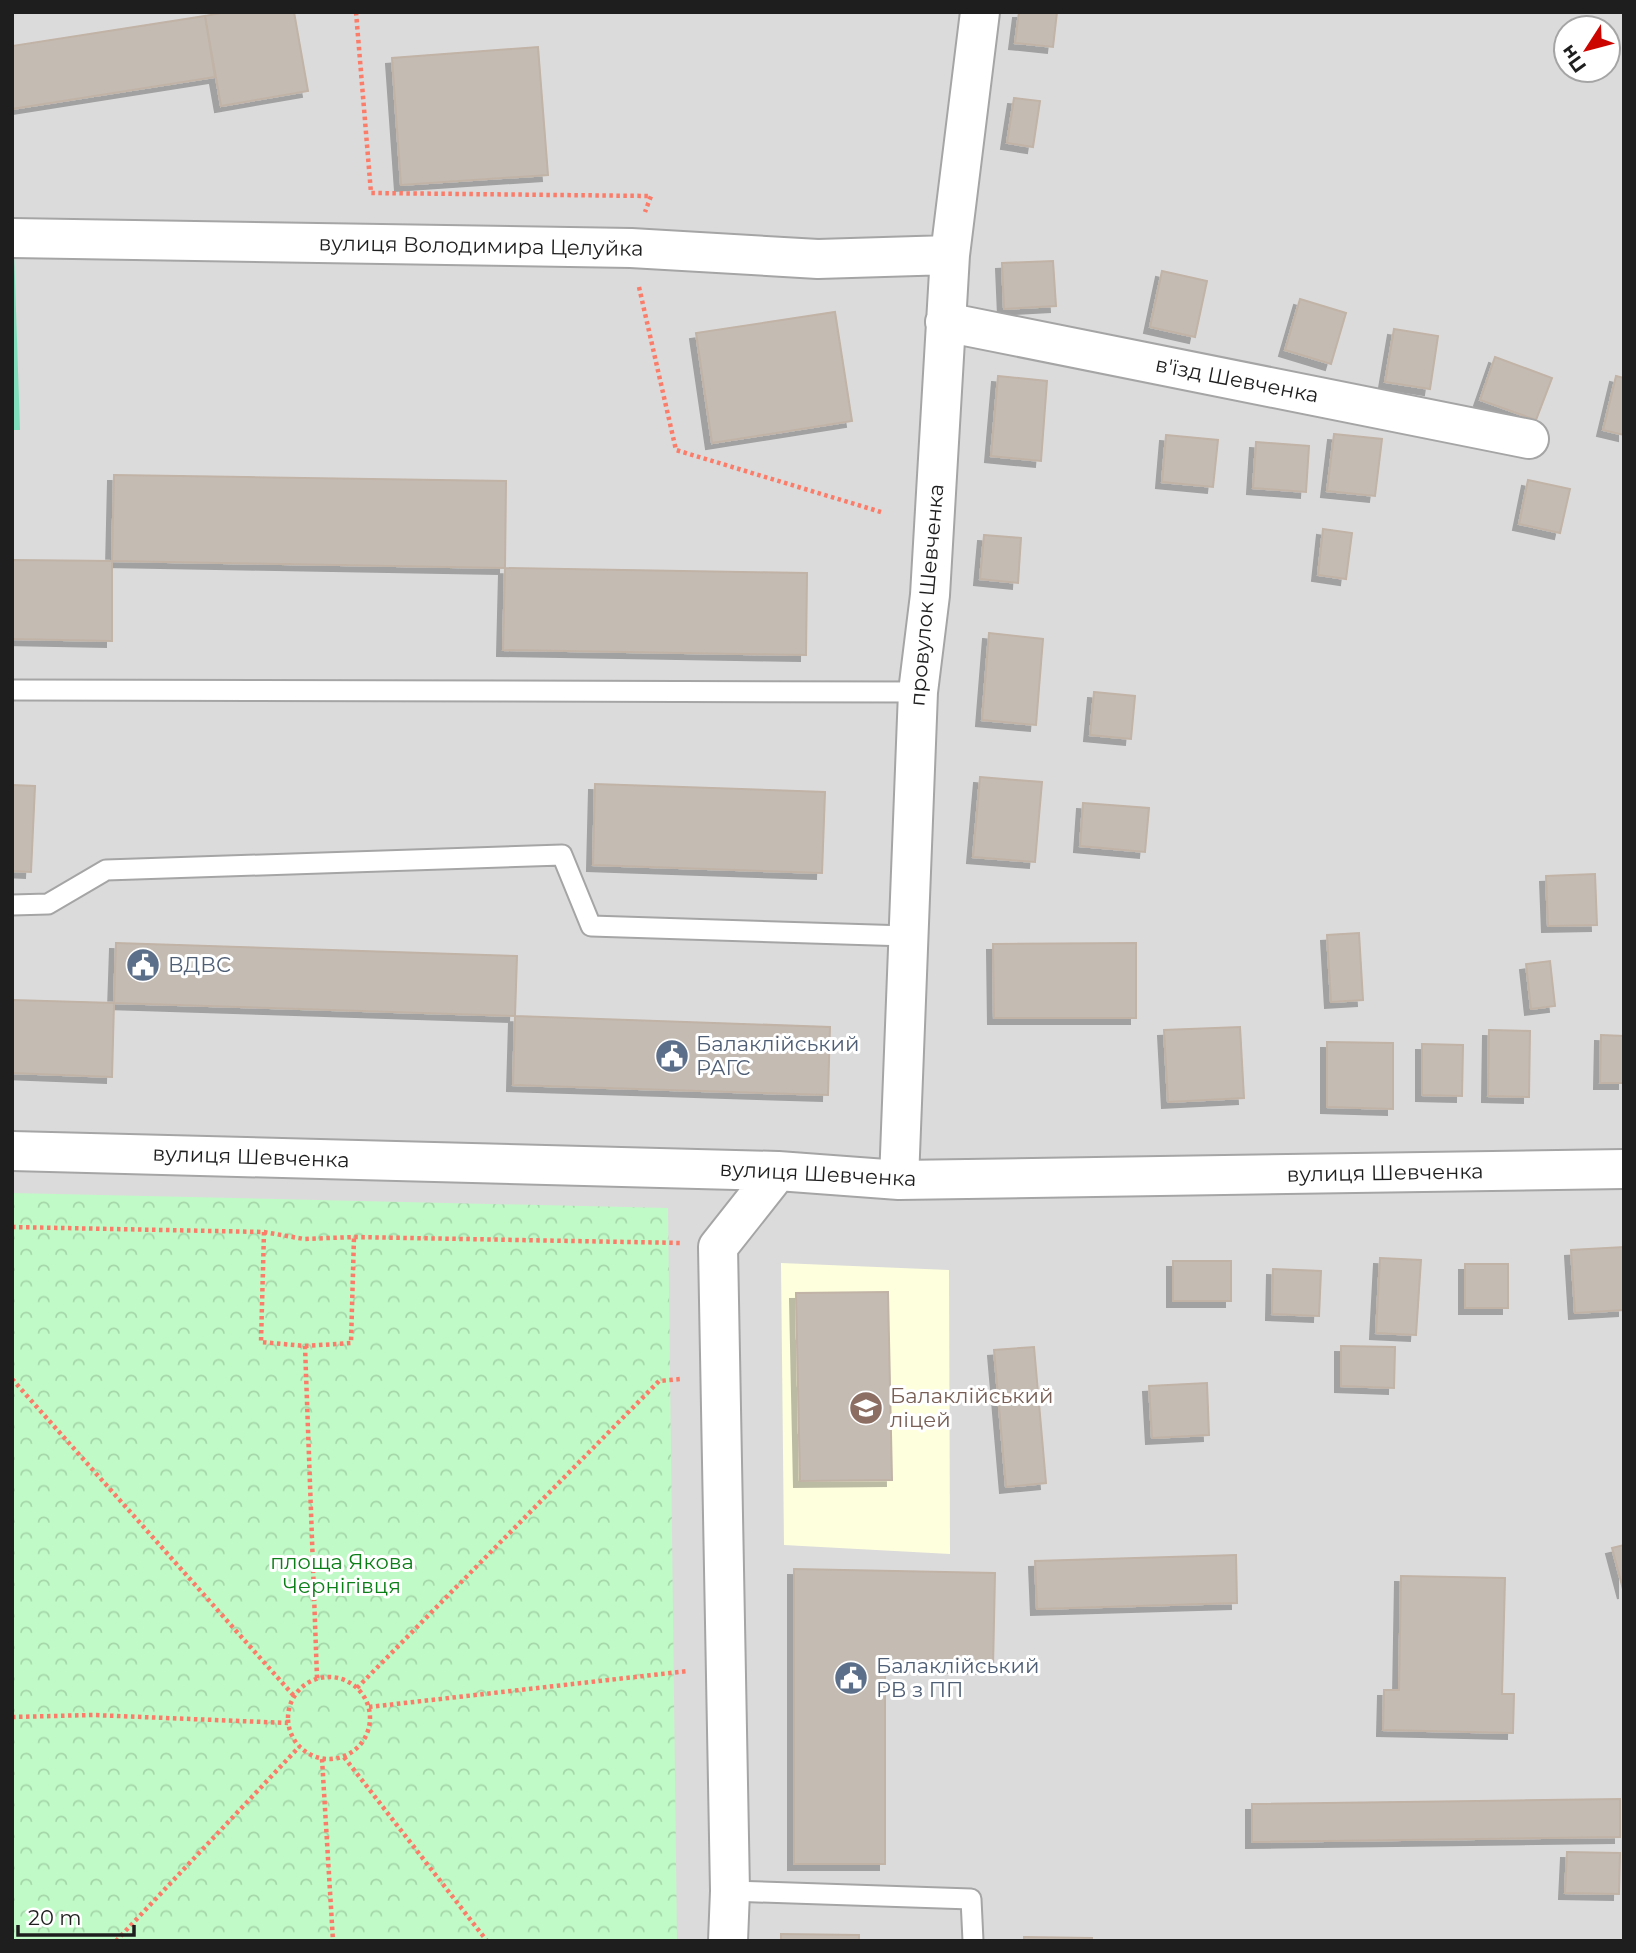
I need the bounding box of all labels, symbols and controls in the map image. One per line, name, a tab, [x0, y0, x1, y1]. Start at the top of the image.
north arrow	[1552, 14, 1622, 84]
text: Пн	[1556, 40, 1591, 77]
street label: вулиця Володимира Целуйка	[319, 230, 644, 261]
street label: в'їзд Шевченка	[1153, 351, 1321, 408]
street label: провулок Шевченка	[904, 483, 949, 707]
public building icon: ВДВС	[124, 946, 162, 984]
place label: ВДВС	[168, 952, 231, 977]
place label: Балаклійський РАГС	[696, 1031, 859, 1080]
public building icon: Балаклійський РАГС	[653, 1037, 691, 1075]
street label: вулиця Шевченка	[152, 1141, 350, 1172]
street label: вулиця Шевченка	[719, 1156, 917, 1191]
street label: вулиця Шевченка	[1286, 1158, 1484, 1187]
place label: Балаклійський ліцей	[890, 1383, 1053, 1432]
school or university icon: Балаклійський ліцей	[847, 1389, 885, 1427]
park label: площа Якова Чернігівця	[270, 1549, 414, 1598]
place label: Балаклійський РВ з ПП	[876, 1653, 1039, 1702]
public building icon: Балаклійський РВ з ПП	[832, 1659, 870, 1697]
scale bar	[18, 1894, 133, 1938]
text: 20 m	[28, 1905, 82, 1930]

